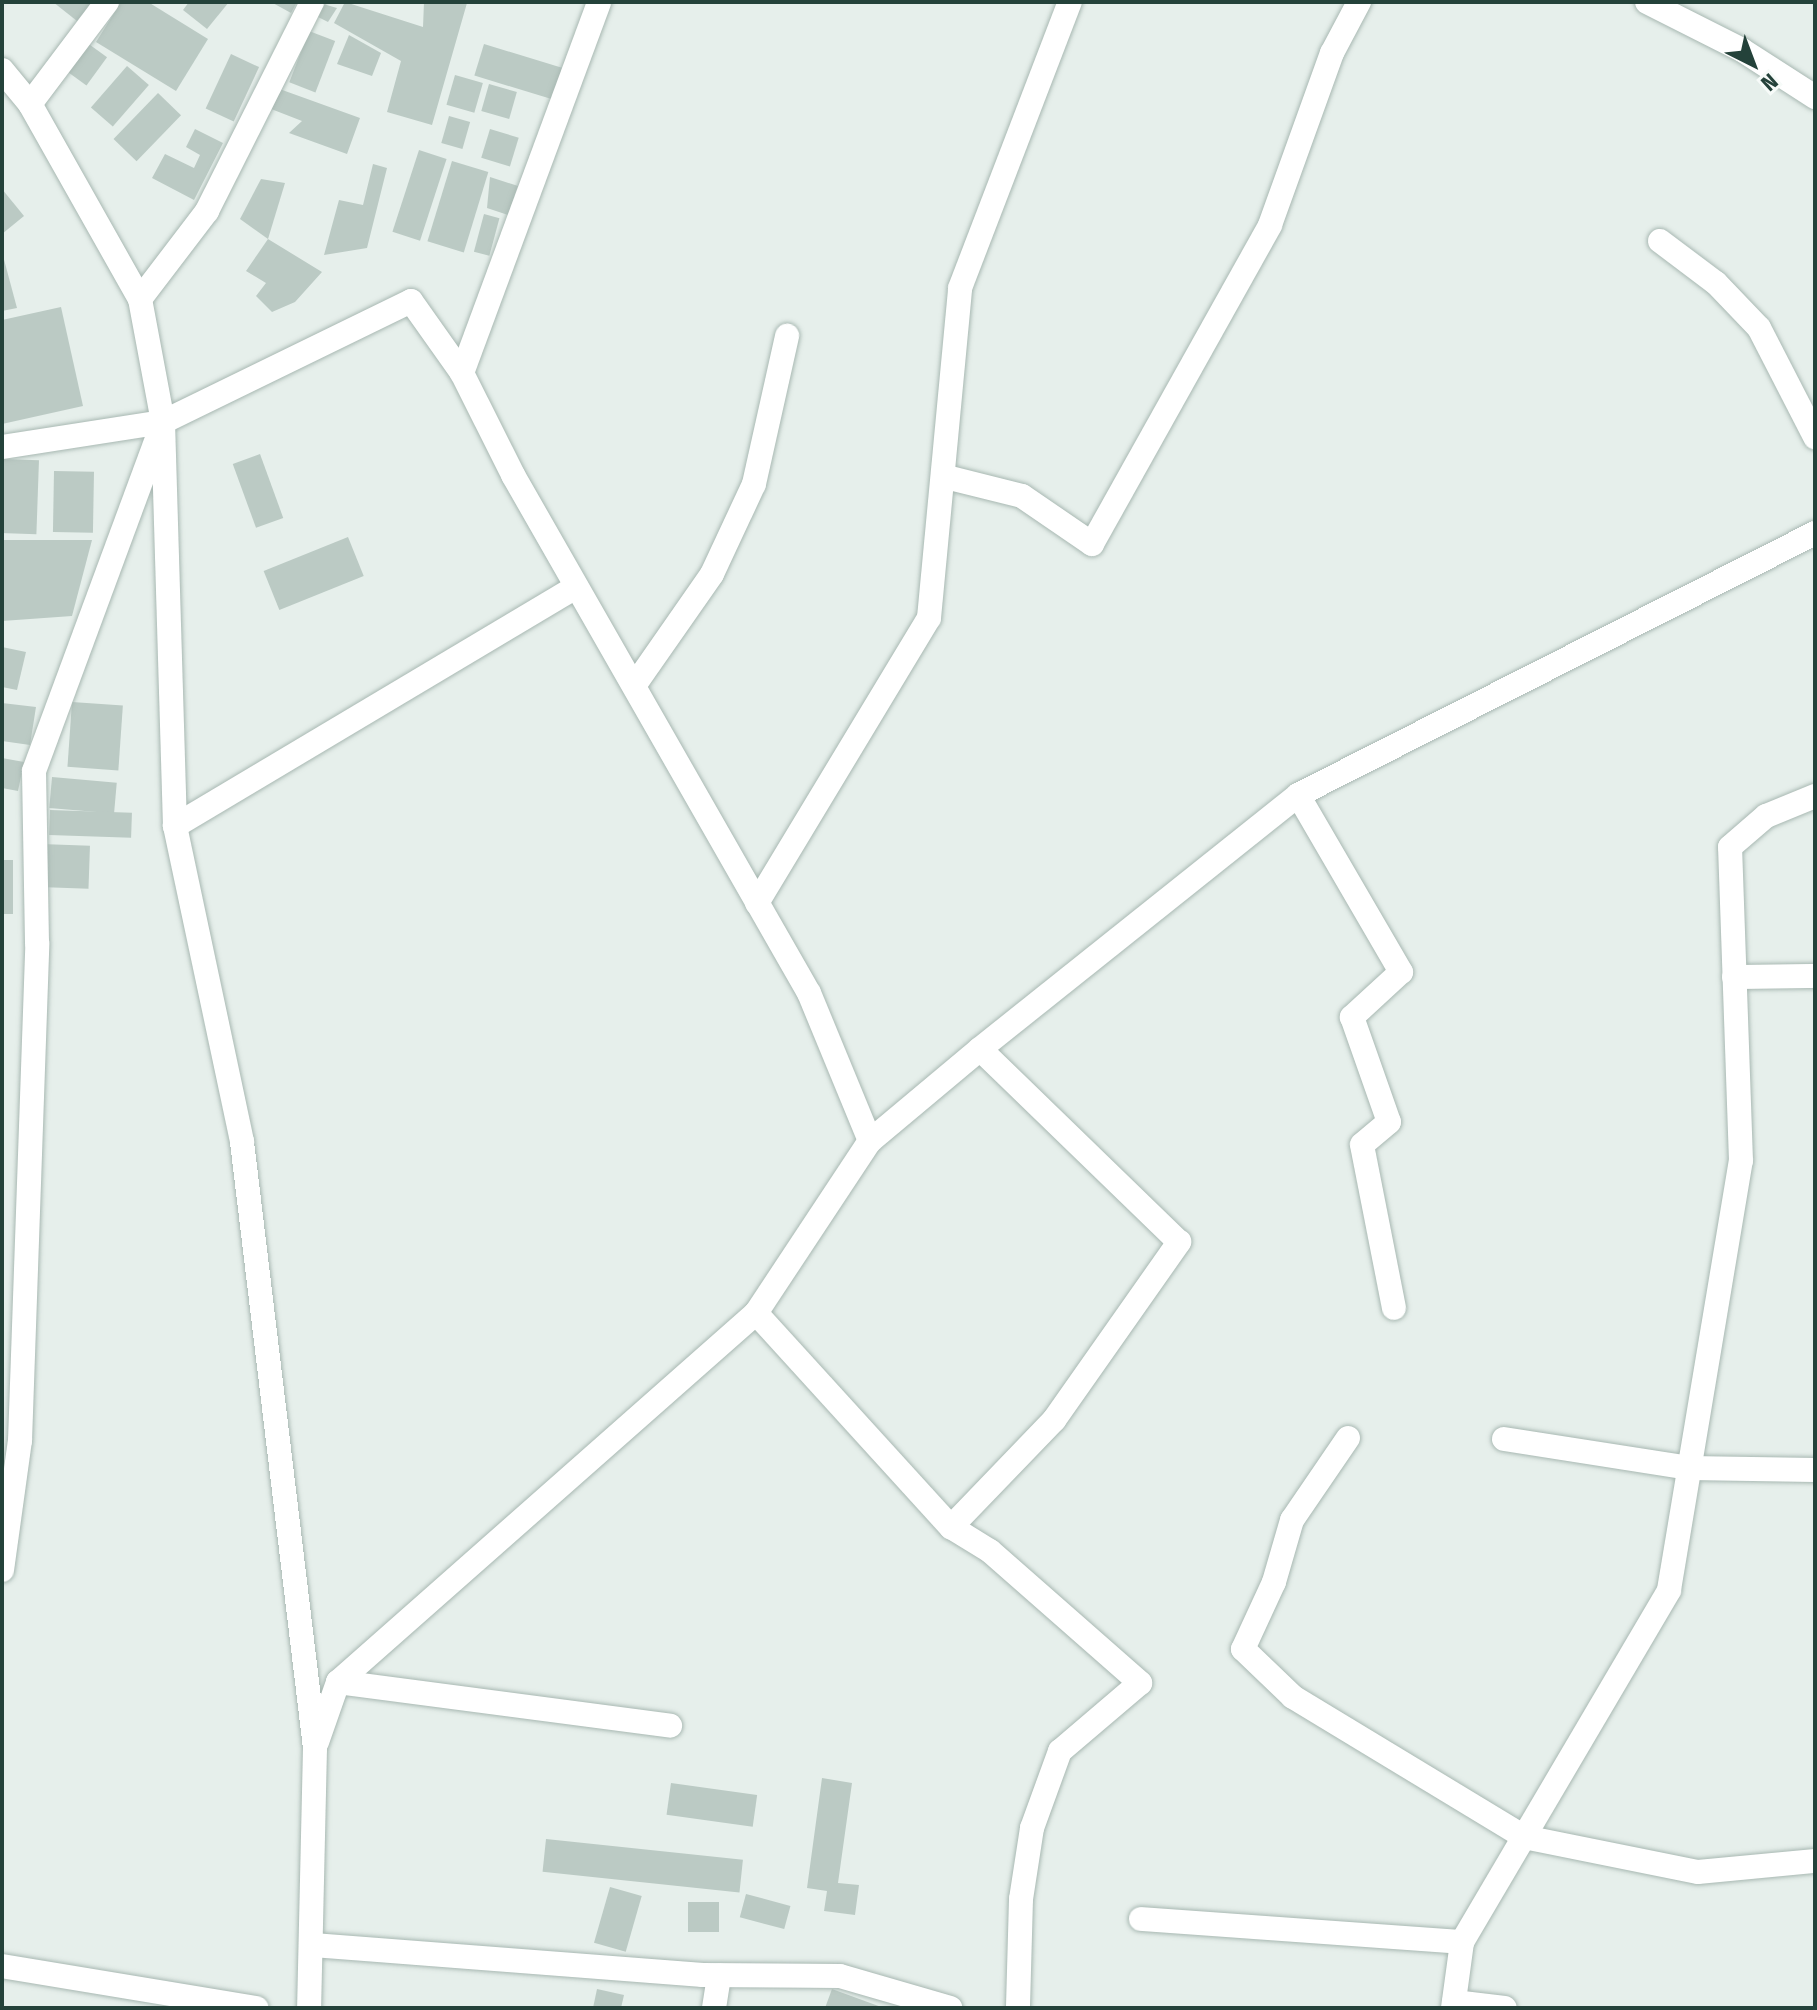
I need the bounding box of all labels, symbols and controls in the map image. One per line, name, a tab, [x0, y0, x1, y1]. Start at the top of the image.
north arrow	[1713, 24, 1793, 104]
text: N	[1755, 68, 1783, 97]

